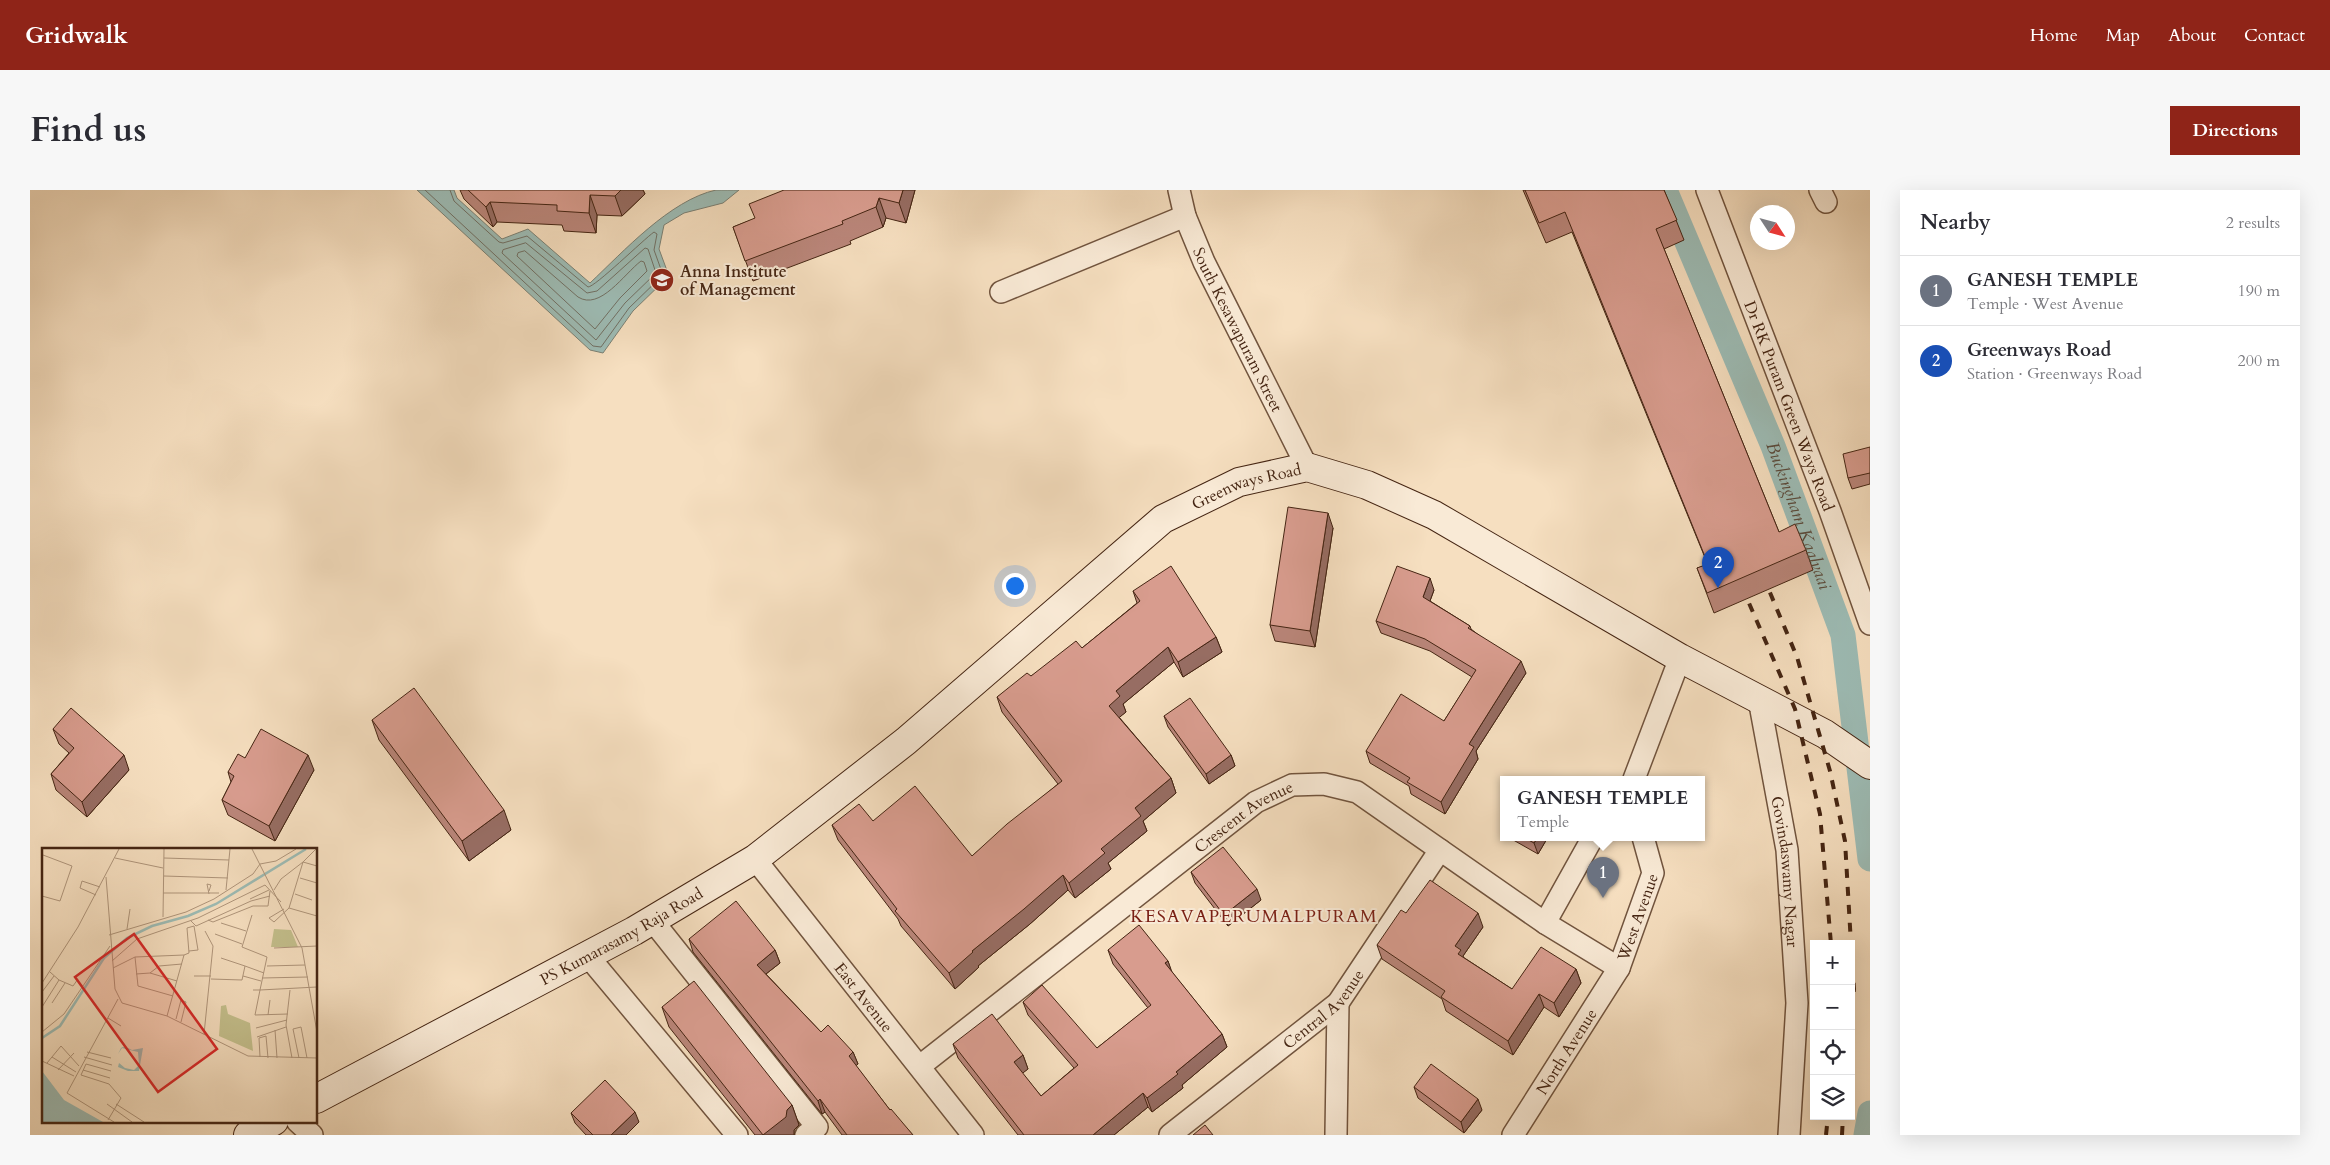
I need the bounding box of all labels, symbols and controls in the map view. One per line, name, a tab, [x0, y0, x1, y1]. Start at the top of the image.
text: Gridwalk	[25, 19, 128, 52]
text: Home	[2030, 23, 2078, 48]
text: Map	[2106, 23, 2140, 48]
text: About	[2168, 23, 2216, 48]
text: Contact	[2244, 23, 2305, 48]
text: Find us	[30, 106, 146, 154]
button: Directions	[2170, 106, 2300, 155]
north arrow	[1750, 205, 1795, 250]
text: Nearby	[1920, 208, 1991, 237]
text: 2 results	[2226, 212, 2280, 234]
street label: South Kesawapuram Street	[1187, 244, 1288, 416]
place label: Anna Institute of Management	[680, 261, 796, 301]
school or university icon: Anna Institute of Management	[649, 267, 675, 293]
text: GANESH TEMPLE	[1967, 267, 2138, 293]
text: 1	[1932, 280, 1940, 302]
text: 190 m	[2238, 280, 2280, 302]
text: Temple · West Avenue	[1967, 293, 2124, 315]
street label: Dr RK Puram Green Ways Road	[1738, 298, 1839, 515]
text: Greenways Road	[1967, 337, 2111, 363]
text: 2	[1932, 350, 1940, 372]
text: 200 m	[2238, 350, 2280, 372]
text: Station · Greenways Road	[1967, 363, 2142, 385]
water label: Buckingham Kaalvaai	[1759, 438, 1837, 594]
street label: Greenways Road	[1188, 458, 1304, 515]
pin: 2	[1702, 547, 1734, 588]
your location	[1002, 573, 1028, 599]
street label: Crescent Avenue	[1190, 776, 1297, 858]
popup	[1500, 776, 1705, 841]
text: GANESH TEMPLE	[1517, 785, 1688, 811]
street label: Govindaswamy Nagar	[1765, 794, 1803, 948]
text: Temple	[1517, 811, 1569, 833]
inset map	[42, 848, 318, 1122]
pin: 1	[1587, 857, 1619, 898]
street label: West Avenue	[1612, 871, 1664, 965]
street label: PS Kumarasamy Raja Road	[536, 882, 708, 991]
district label: KESAVAPERUMALPURAM	[1130, 904, 1378, 929]
map controls	[1810, 940, 1855, 1120]
button: +	[1810, 940, 1855, 985]
street label: East Avenue	[829, 958, 898, 1037]
street label: Central Avenue	[1278, 965, 1369, 1054]
button: −	[1810, 985, 1855, 1030]
street label: North Avenue	[1531, 1005, 1602, 1099]
button: locate	[1810, 1030, 1855, 1075]
button: layers	[1810, 1075, 1855, 1120]

